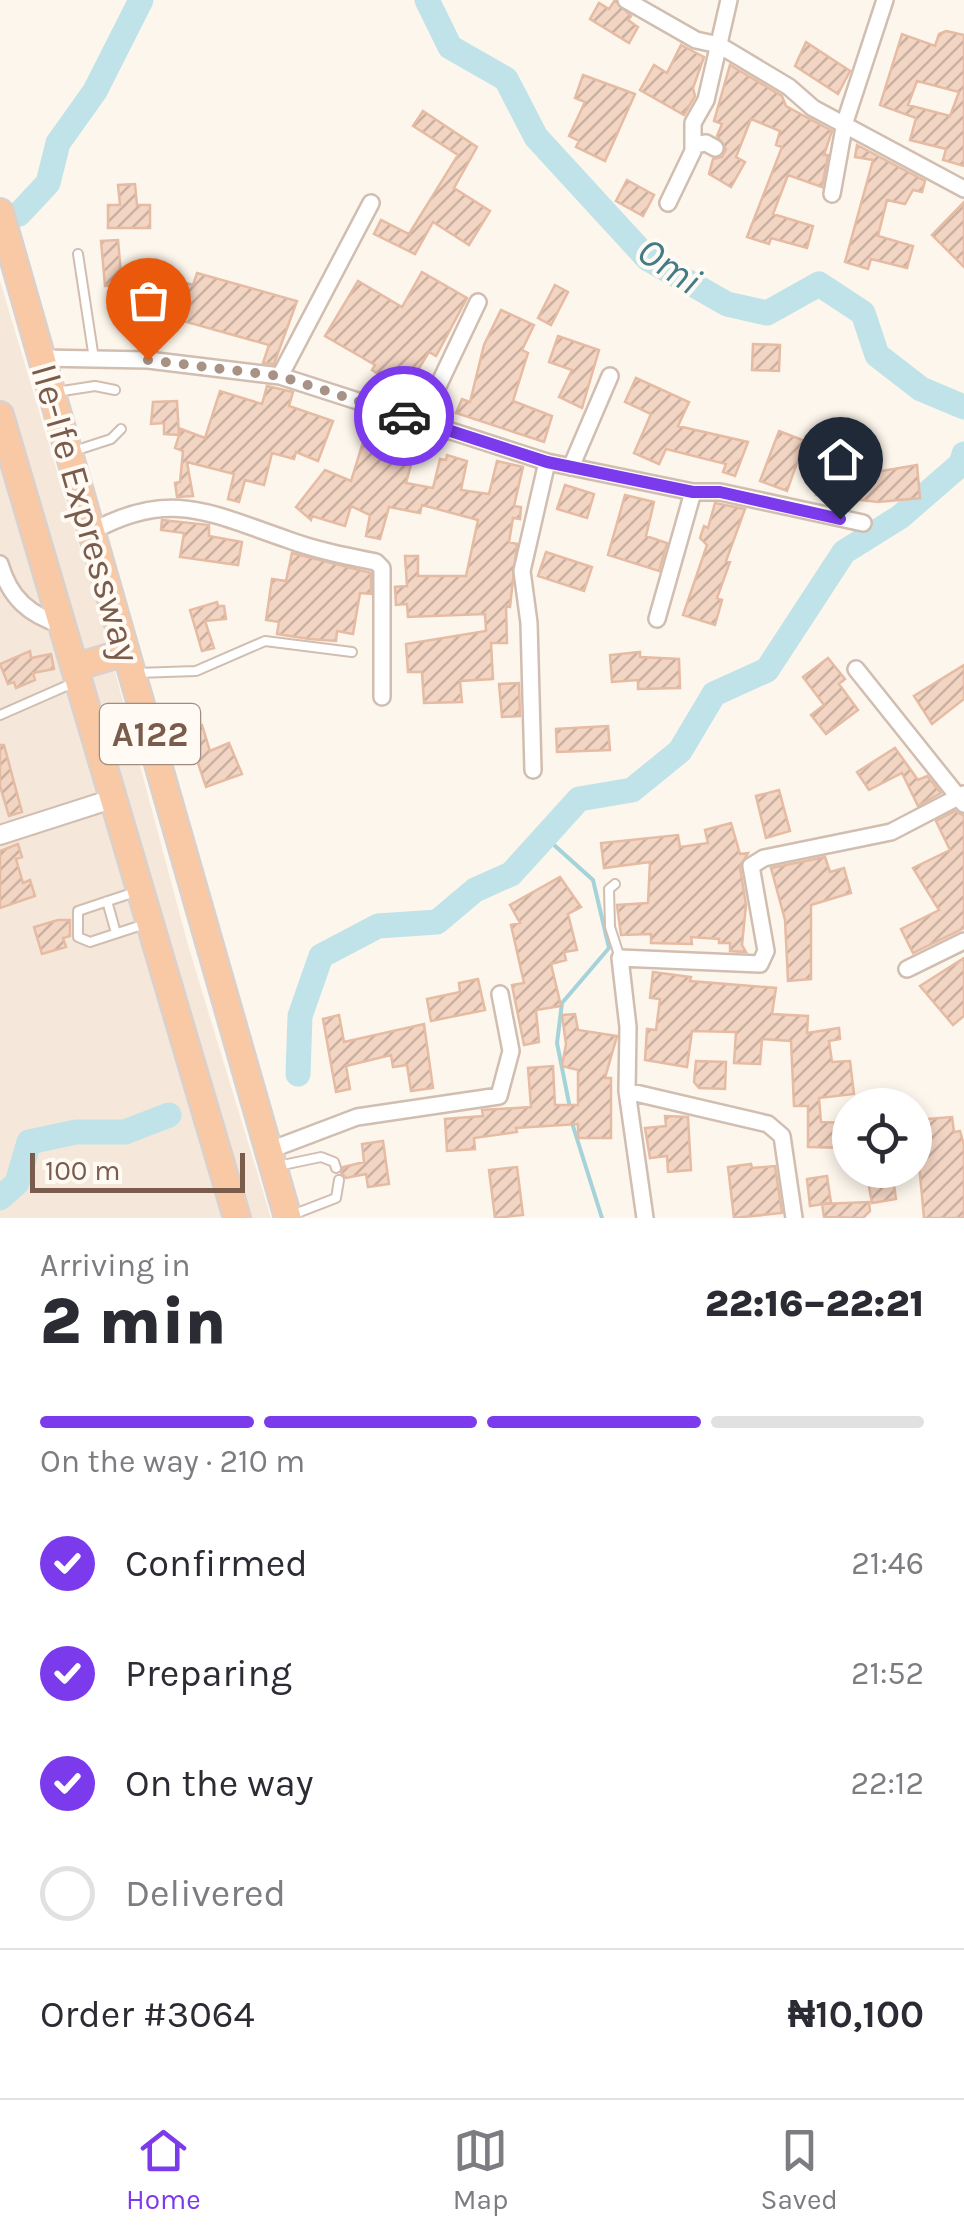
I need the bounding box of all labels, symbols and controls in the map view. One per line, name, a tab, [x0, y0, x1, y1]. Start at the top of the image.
water label: Omi	[629, 227, 711, 304]
pin	[106, 258, 191, 361]
icon: bag	[121, 273, 176, 328]
street label: Ile-Ife Expressway	[21, 359, 150, 668]
courier	[354, 366, 454, 466]
icon: car	[377, 389, 432, 444]
pin	[798, 417, 883, 520]
icon: home	[813, 432, 868, 487]
road number: A122	[100, 704, 200, 764]
map controls	[832, 1088, 932, 1188]
button: locate	[832, 1088, 932, 1188]
scale bar	[30, 1148, 245, 1192]
text: 100 m	[45, 1154, 120, 1187]
text: Arriving in	[40, 1247, 191, 1284]
text: 22:16–22:21	[705, 1281, 924, 1326]
text: 2 min	[40, 1283, 226, 1359]
text: On the way · 210 m	[40, 1443, 305, 1480]
icon: check	[40, 1536, 95, 1591]
text: Confirmed	[125, 1541, 308, 1586]
text: 21:46	[851, 1545, 924, 1582]
icon: check	[40, 1646, 95, 1701]
text: Preparing	[125, 1651, 292, 1696]
text: 21:52	[851, 1655, 924, 1692]
icon: check	[40, 1756, 95, 1811]
text: On the way	[125, 1761, 313, 1806]
text: 22:12	[850, 1765, 924, 1802]
text: Delivered	[125, 1871, 286, 1916]
text: Order #3064	[40, 1992, 255, 2037]
text: ₦10,100	[788, 1992, 924, 2037]
tab: Home	[126, 2123, 201, 2216]
tab: Map	[453, 2123, 508, 2216]
tab: Saved	[761, 2123, 838, 2216]

